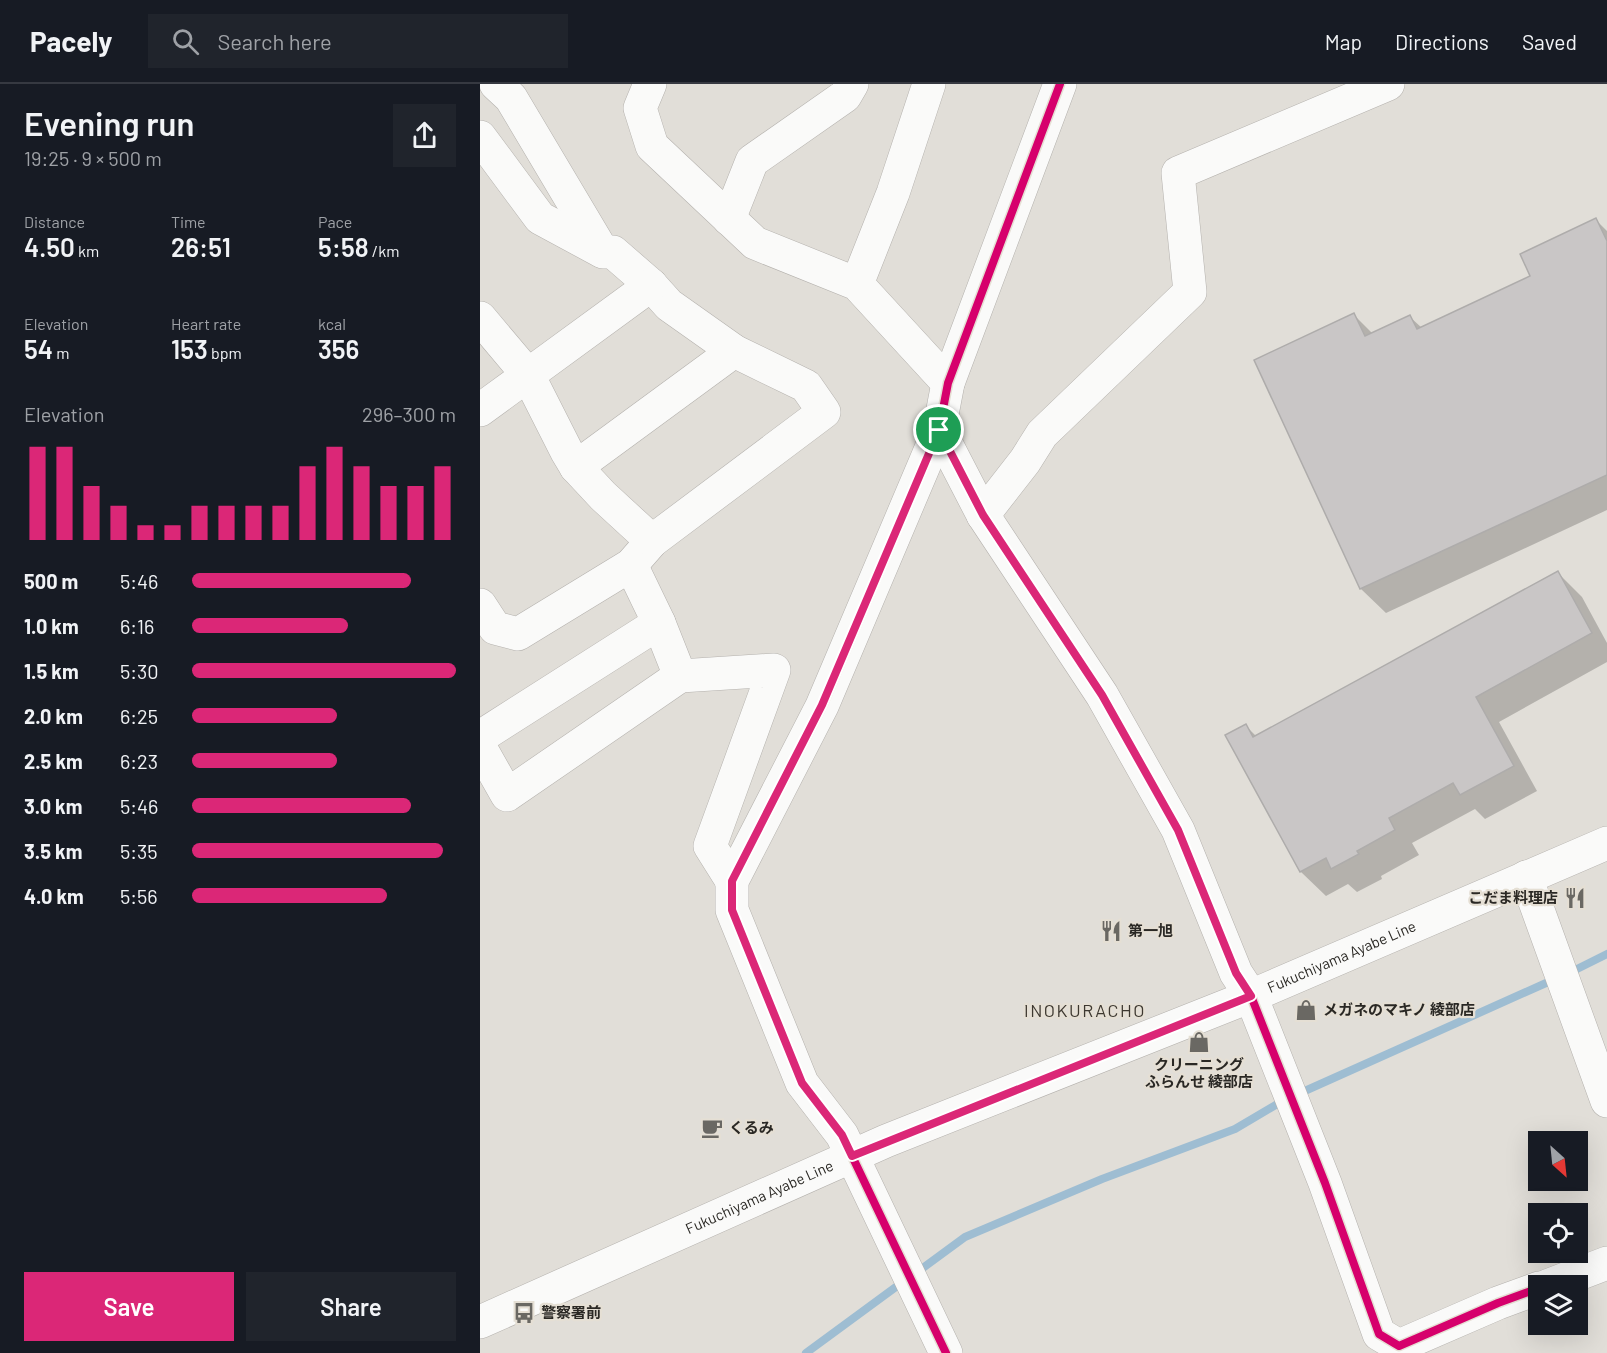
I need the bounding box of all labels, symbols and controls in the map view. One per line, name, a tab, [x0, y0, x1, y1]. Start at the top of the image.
search box	[148, 14, 568, 68]
text: Pacely	[30, 24, 112, 58]
icon: search	[169, 25, 202, 58]
text: Search here	[217, 28, 332, 54]
text: Map	[1325, 29, 1362, 54]
text: Directions	[1395, 29, 1489, 54]
text: Saved	[1522, 29, 1577, 54]
text: Evening run	[24, 103, 194, 143]
button: share	[393, 104, 456, 167]
text: 19:25 · 9 × 500 m	[24, 146, 162, 170]
text: Distance	[24, 212, 85, 231]
text: Time	[171, 212, 206, 231]
text: Pace	[318, 212, 352, 231]
text: 4.50	[24, 231, 75, 262]
text: 26:51	[171, 231, 231, 262]
text: 5:58	[318, 231, 369, 262]
text: km	[75, 241, 99, 260]
text: /km	[369, 241, 400, 260]
text: Elevation	[24, 314, 88, 333]
text: Heart rate	[171, 314, 241, 333]
text: kcal	[318, 314, 346, 333]
text: 54	[24, 333, 53, 364]
text: 153	[171, 333, 208, 364]
text: 356	[318, 333, 359, 364]
text: m	[53, 343, 69, 362]
text: bpm	[208, 343, 242, 362]
text: Elevation	[24, 402, 105, 426]
text: 296–300 m	[362, 402, 456, 426]
pin	[913, 404, 964, 455]
icon: arrive	[922, 413, 955, 446]
text: 500 m	[24, 569, 78, 593]
text: 5:46	[120, 569, 158, 593]
text: 1.0 km	[24, 614, 79, 638]
text: 6:16	[120, 614, 154, 638]
text: 1.5 km	[24, 659, 79, 683]
text: 5:30	[120, 659, 159, 683]
text: 2.0 km	[24, 704, 83, 728]
text: 6:25	[120, 704, 158, 728]
text: 2.5 km	[24, 749, 83, 773]
text: 6:23	[120, 749, 158, 773]
text: 3.0 km	[24, 794, 82, 818]
text: 5:46	[120, 794, 158, 818]
text: 3.5 km	[24, 839, 82, 863]
text: 5:35	[120, 839, 158, 863]
text: 4.0 km	[24, 884, 84, 908]
text: 5:56	[120, 884, 158, 908]
restaurant icon: こだま料理店	[1563, 886, 1587, 910]
place label: こだま料理店	[1468, 888, 1558, 906]
street label: Fukuchiyama Ayabe Line	[1264, 916, 1418, 996]
restaurant icon: 第一旭	[1099, 919, 1123, 943]
place label: 第一旭	[1128, 921, 1173, 939]
shop icon: メガネのマキノ 綾部店	[1294, 998, 1318, 1022]
district label: INOKURACHO	[1024, 999, 1146, 1021]
place label: メガネのマキノ 綾部店	[1323, 1000, 1475, 1018]
shop icon: クリーニング ふらんせ 綾部店	[1187, 1030, 1211, 1054]
place label: クリーニング ふらんせ 綾部店	[1145, 1055, 1253, 1090]
cafe icon: くるみ	[700, 1116, 724, 1140]
place label: くるみ	[729, 1118, 774, 1136]
north arrow	[1528, 1131, 1588, 1191]
map controls	[1528, 1131, 1588, 1335]
street label: Fukuchiyama Ayabe Line	[682, 1156, 836, 1237]
button: locate	[1528, 1203, 1588, 1263]
button: Save	[24, 1272, 234, 1341]
button: Share	[246, 1272, 456, 1341]
button: layers	[1528, 1275, 1588, 1335]
bus stop icon: 警察署前	[512, 1301, 536, 1325]
place label: 警察署前	[541, 1303, 601, 1321]

